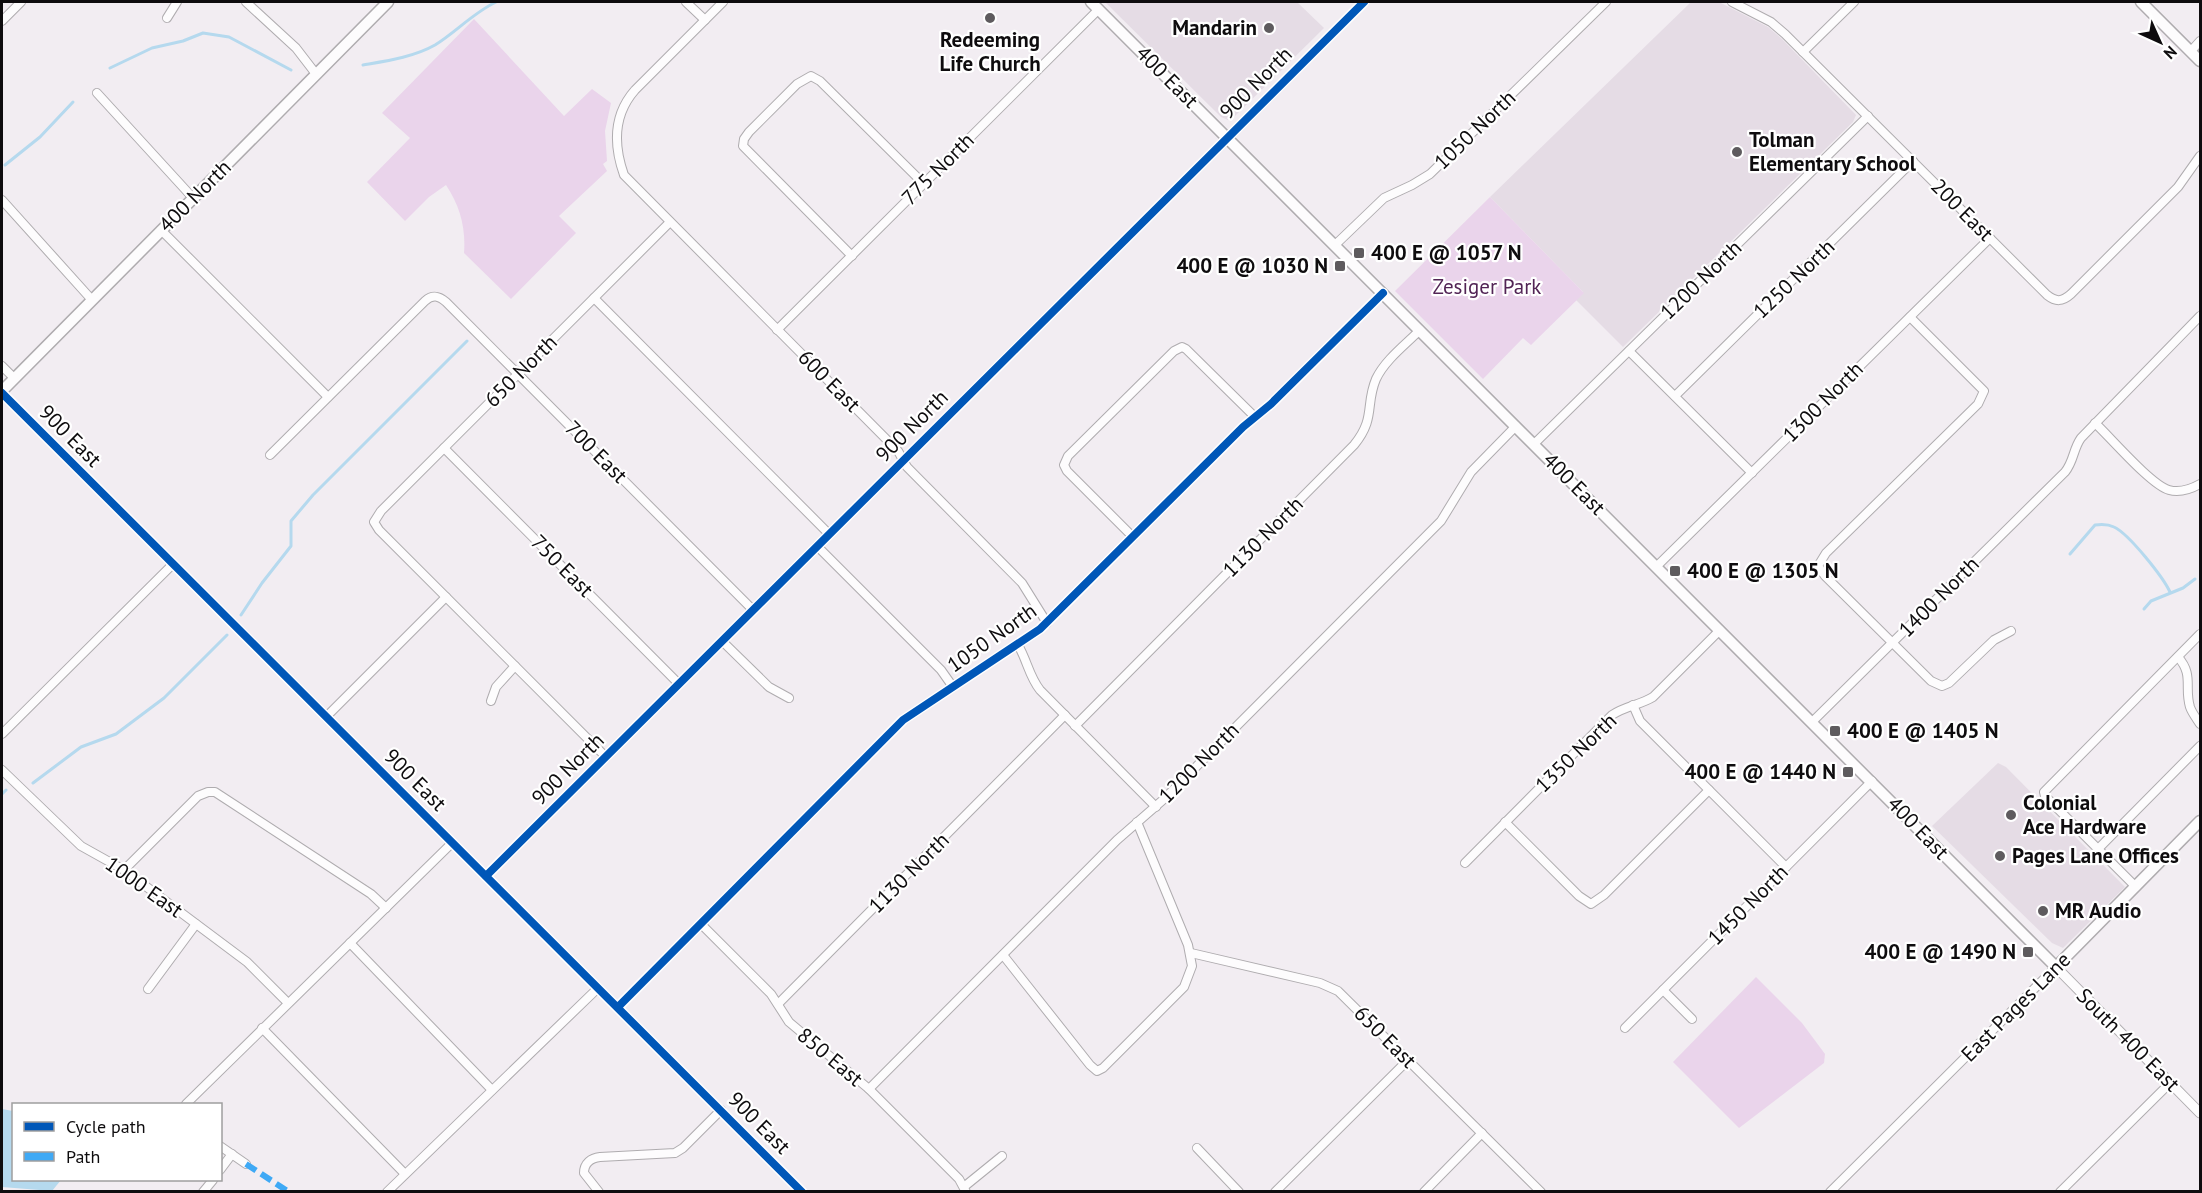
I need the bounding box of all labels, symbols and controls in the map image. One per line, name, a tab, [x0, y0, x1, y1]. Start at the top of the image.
marker: Redeeming Life Church	[983, 11, 997, 25]
north arrow	[2130, 12, 2190, 72]
place label: Mandarin	[1172, 14, 1257, 41]
marker: Mandarin	[1262, 21, 1276, 35]
place label: Redeeming Life Church	[939, 26, 1041, 77]
street label: 400 East	[1130, 40, 1204, 114]
street label: 900 North	[1214, 41, 1298, 125]
text: N	[2160, 42, 2181, 63]
street label: 1050 North	[1428, 84, 1521, 175]
place label: Tolman Elementary School	[1749, 126, 1917, 177]
street label: 775 North	[896, 127, 980, 211]
marker: Tolman Elementary School	[1730, 145, 1744, 159]
street label: 400 North	[153, 154, 237, 238]
street label: 200 East	[1925, 173, 1999, 247]
street label: 1250 North	[1747, 233, 1840, 324]
street label: 1200 North	[1654, 234, 1747, 325]
place label: 400 E @ 1057 N	[1371, 239, 1521, 266]
marker: 400 E @ 1057 N	[1352, 246, 1366, 260]
place label: 400 E @ 1030 N	[1176, 252, 1328, 279]
marker: 400 E @ 1030 N	[1333, 259, 1347, 273]
park label: Zesiger Park	[1433, 273, 1541, 300]
street label: 650 North	[479, 329, 563, 413]
street label: 600 East	[792, 344, 866, 418]
street label: 1300 North	[1777, 356, 1869, 448]
street label: 900 North	[870, 384, 954, 468]
street label: 900 East	[33, 399, 107, 473]
street label: 700 East	[559, 415, 633, 489]
street label: 400 East	[1537, 447, 1611, 521]
street label: 1130 North	[1217, 491, 1309, 583]
street label: 750 East	[525, 529, 599, 603]
street label: 1400 North	[1893, 551, 1985, 643]
place label: 400 E @ 1305 N	[1687, 557, 1839, 584]
marker: 400 E @ 1305 N	[1668, 564, 1682, 578]
street label: 1050 North	[942, 597, 1042, 678]
street label: 1350 North	[1529, 707, 1622, 798]
street label: 1200 North	[1153, 717, 1245, 809]
place label: 400 E @ 1405 N	[1847, 717, 1999, 744]
marker: 400 E @ 1405 N	[1828, 724, 1842, 738]
street label: 900 North	[526, 727, 610, 811]
street label: 900 East	[378, 743, 452, 817]
place label: 400 E @ 1440 N	[1684, 758, 1836, 785]
marker: 400 E @ 1440 N	[1841, 765, 1855, 779]
place label: Colonial Ace Hardware	[2023, 789, 2146, 840]
street label: 400 East	[1882, 790, 1955, 865]
marker: Colonial Ace Hardware	[2004, 808, 2018, 822]
street label: 1130 North	[863, 827, 955, 919]
place label: Pages Lane Offices	[2012, 842, 2179, 869]
marker: Pages Lane Offices	[1993, 849, 2007, 863]
street label: 1000 East	[100, 850, 188, 923]
street label: 1450 North	[1702, 859, 1794, 951]
place label: MR Audio	[2055, 897, 2141, 924]
marker: MR Audio	[2036, 904, 2050, 918]
place label: 400 E @ 1490 N	[1864, 938, 2016, 965]
marker: 400 E @ 1490 N	[2021, 945, 2035, 959]
street label: East Pages Lane	[1955, 946, 2076, 1067]
street label: South 400 East	[2071, 982, 2186, 1097]
street label: 650 East	[1348, 1000, 1422, 1074]
street label: 850 East	[792, 1021, 869, 1092]
street label: 900 East	[722, 1086, 796, 1160]
legend	[12, 1103, 222, 1181]
text: Cycle path	[66, 1115, 146, 1138]
text: Path	[66, 1145, 100, 1168]

